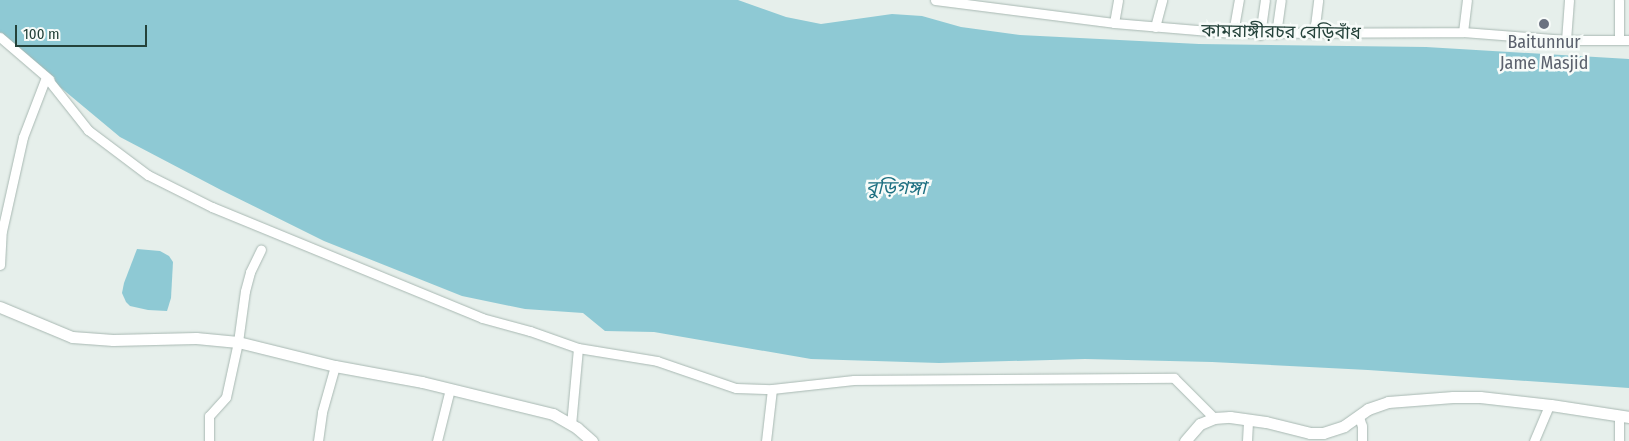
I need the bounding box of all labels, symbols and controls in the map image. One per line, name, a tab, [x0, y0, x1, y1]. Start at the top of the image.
scale bar	[18, 15, 150, 47]
marker: Baitunnur Jame Masjid	[1538, 18, 1550, 30]
street label: কামরাঙ্গীরচর বেড়িবাঁধ	[1201, 20, 1361, 44]
text: 100 m	[23, 25, 60, 43]
place label: Baitunnur Jame Masjid	[1500, 32, 1588, 74]
water label: বুড়িগঙ্গা	[866, 177, 926, 199]

